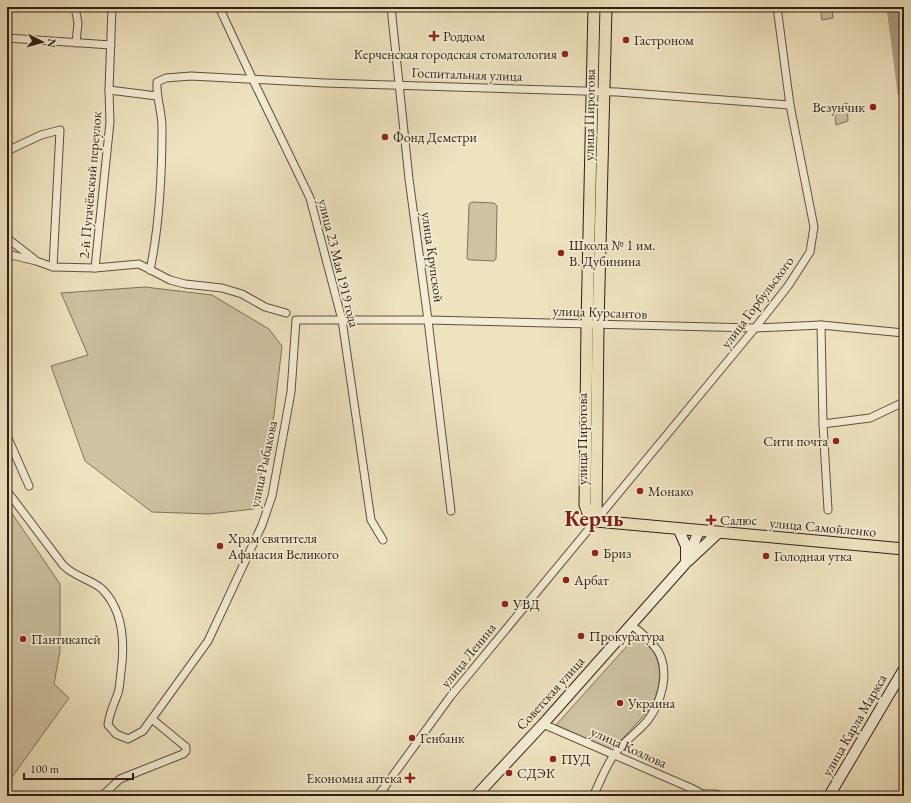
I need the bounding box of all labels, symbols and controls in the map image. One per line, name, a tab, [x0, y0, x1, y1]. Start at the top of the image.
north arrow	[22, 22, 62, 62]
place label: Роддом	[443, 27, 485, 45]
marker: Роддом	[428, 30, 440, 42]
place label: Гастроном	[634, 31, 694, 49]
marker: Гастроном	[621, 35, 631, 45]
text: N	[45, 38, 59, 48]
place label: Керченская городская стоматология	[354, 45, 557, 63]
marker: Керченская городская стоматология	[560, 49, 570, 59]
street label: Госпитальная улица	[411, 63, 523, 85]
street label: улица Пирогова	[579, 68, 599, 161]
place label: Везунчик	[812, 98, 865, 116]
marker: Везунчик	[868, 102, 878, 112]
street label: 2-й Пугачёвский переулок	[75, 110, 105, 259]
place label: Фонд Деметри	[393, 128, 478, 146]
marker: Фонд Деметри	[380, 132, 390, 142]
street label: улица 23 Мая 1919 года	[314, 197, 364, 330]
street label: улица Крупской	[418, 211, 448, 304]
place label: Школа № 1 им. В. Дубинина	[569, 236, 655, 270]
marker: Школа № 1 им. В. Дубинина	[556, 248, 566, 258]
street label: улица Горбульского	[716, 252, 798, 352]
street label: улица Курсантов	[552, 301, 648, 323]
street label: улица Пирогова	[573, 393, 591, 485]
street label: улица Рыбакова	[245, 418, 281, 509]
place label: Сити почта	[763, 432, 828, 450]
marker: Сити почта	[831, 436, 841, 446]
place label: Монако	[648, 482, 694, 500]
marker: Монако	[635, 486, 645, 496]
district label: Керчь	[564, 504, 624, 533]
place label: Салюс	[720, 511, 757, 529]
street label: улица Самойленко	[769, 513, 877, 541]
marker: Салюс	[705, 514, 717, 526]
place label: Храм святителя Афанасия Великого	[227, 529, 339, 563]
marker: Храм святителя Афанасия Великого	[215, 541, 225, 551]
place label: Бриз	[603, 544, 631, 562]
place label: Голодная утка	[774, 547, 853, 565]
marker: Бриз	[590, 548, 600, 558]
marker: Голодная утка	[761, 551, 771, 561]
place label: Арбат	[573, 571, 609, 589]
marker: Арбат	[561, 575, 571, 585]
place label: УВД	[512, 595, 540, 613]
marker: УВД	[500, 599, 510, 609]
street label: улица Ленина	[436, 619, 500, 691]
place label: Прокуратура	[589, 627, 665, 645]
place label: Пантикапей	[31, 630, 101, 648]
marker: Прокуратура	[576, 631, 586, 641]
marker: Пантикапей	[18, 634, 28, 644]
street label: Советская улица	[512, 652, 588, 734]
street label: улица Карла Маркса	[817, 670, 891, 779]
place label: Украина	[627, 694, 676, 712]
marker: Украина	[615, 698, 625, 708]
street label: улица Козлова	[588, 722, 670, 772]
place label: Генбанк	[420, 729, 465, 747]
marker: Генбанк	[407, 733, 417, 743]
place label: ПУД	[561, 750, 591, 768]
marker: ПУД	[548, 754, 558, 764]
scale bar	[24, 755, 133, 781]
text: 100 m	[30, 761, 60, 777]
place label: СДЭК	[517, 764, 556, 782]
marker: СДЭК	[504, 768, 514, 778]
place label: Економна аптека	[306, 769, 402, 787]
marker: Економна аптека	[405, 773, 415, 783]

